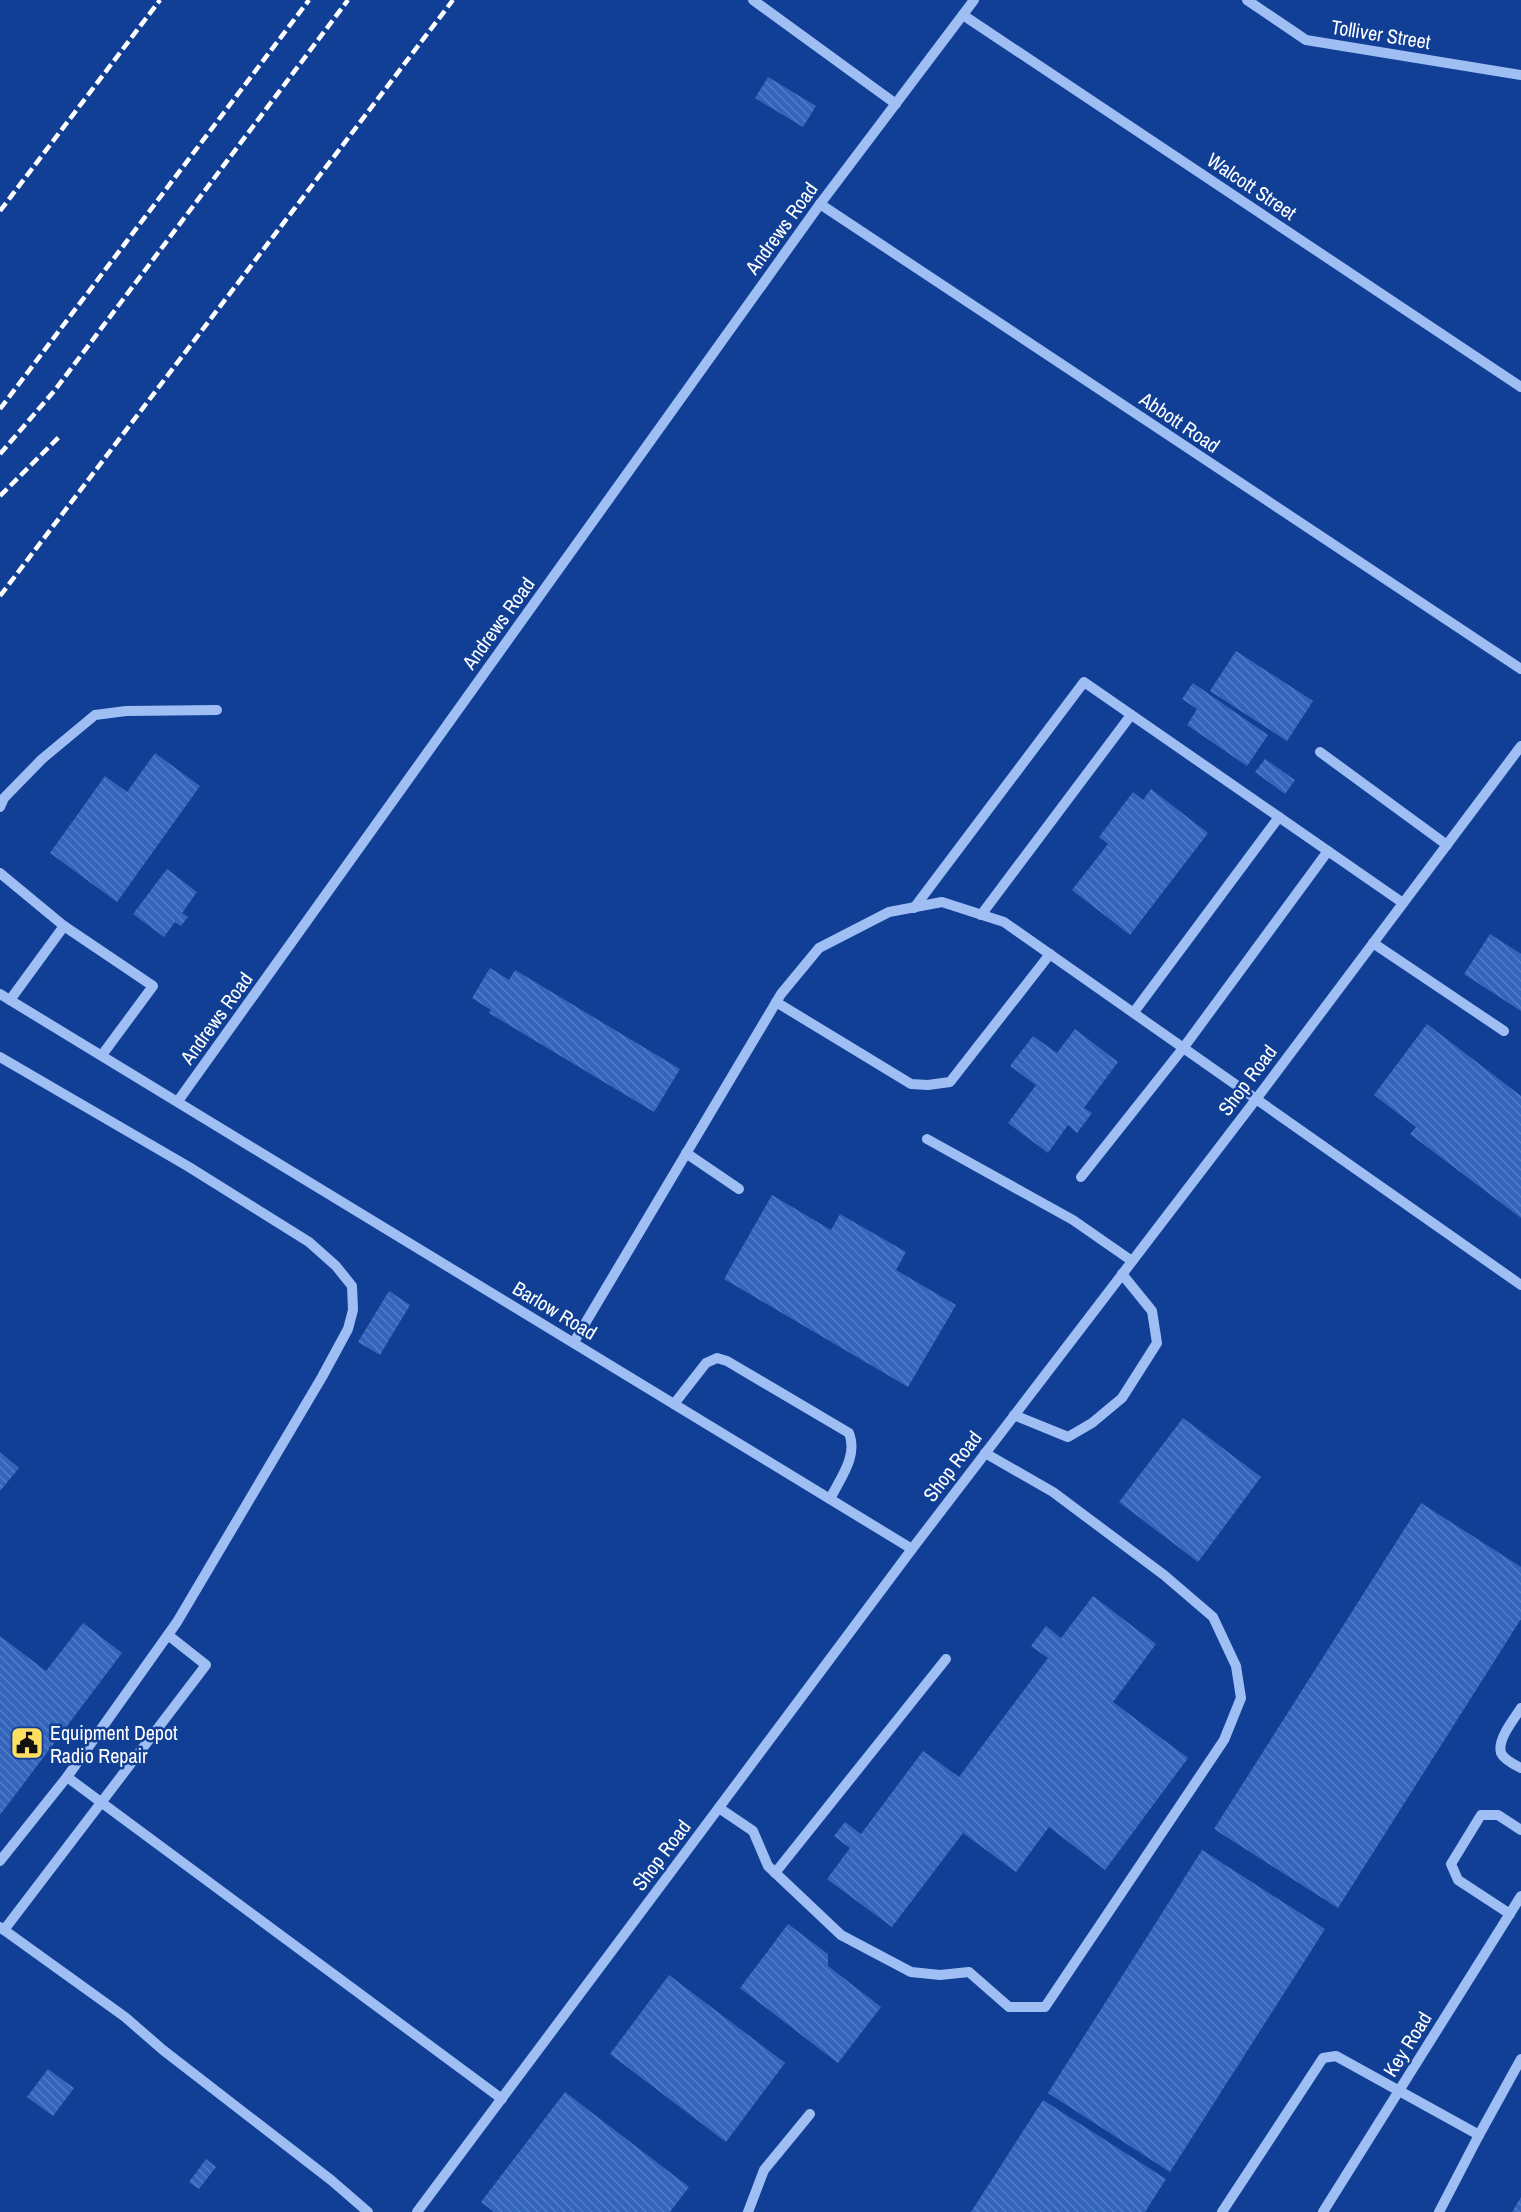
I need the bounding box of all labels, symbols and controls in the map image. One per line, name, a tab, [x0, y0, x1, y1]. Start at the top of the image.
street label: Tolliver Street	[1329, 13, 1433, 55]
street label: Walcott Street	[1202, 146, 1302, 226]
street label: Andrews Road	[738, 177, 824, 280]
street label: Abbott Road	[1134, 385, 1225, 459]
street label: Andrews Road	[455, 572, 541, 675]
street label: Andrews Road	[173, 967, 259, 1070]
street label: Shop Road	[1212, 1039, 1282, 1121]
street label: Barlow Road	[508, 1274, 602, 1346]
street label: Shop Road	[917, 1425, 987, 1507]
place label: Equipment Depot Radio Repair	[50, 1719, 178, 1769]
public building icon: Equipment Depot Radio Repair	[9, 1725, 45, 1761]
street label: Shop Road	[626, 1814, 696, 1896]
street label: Key Road	[1376, 2006, 1438, 2082]

